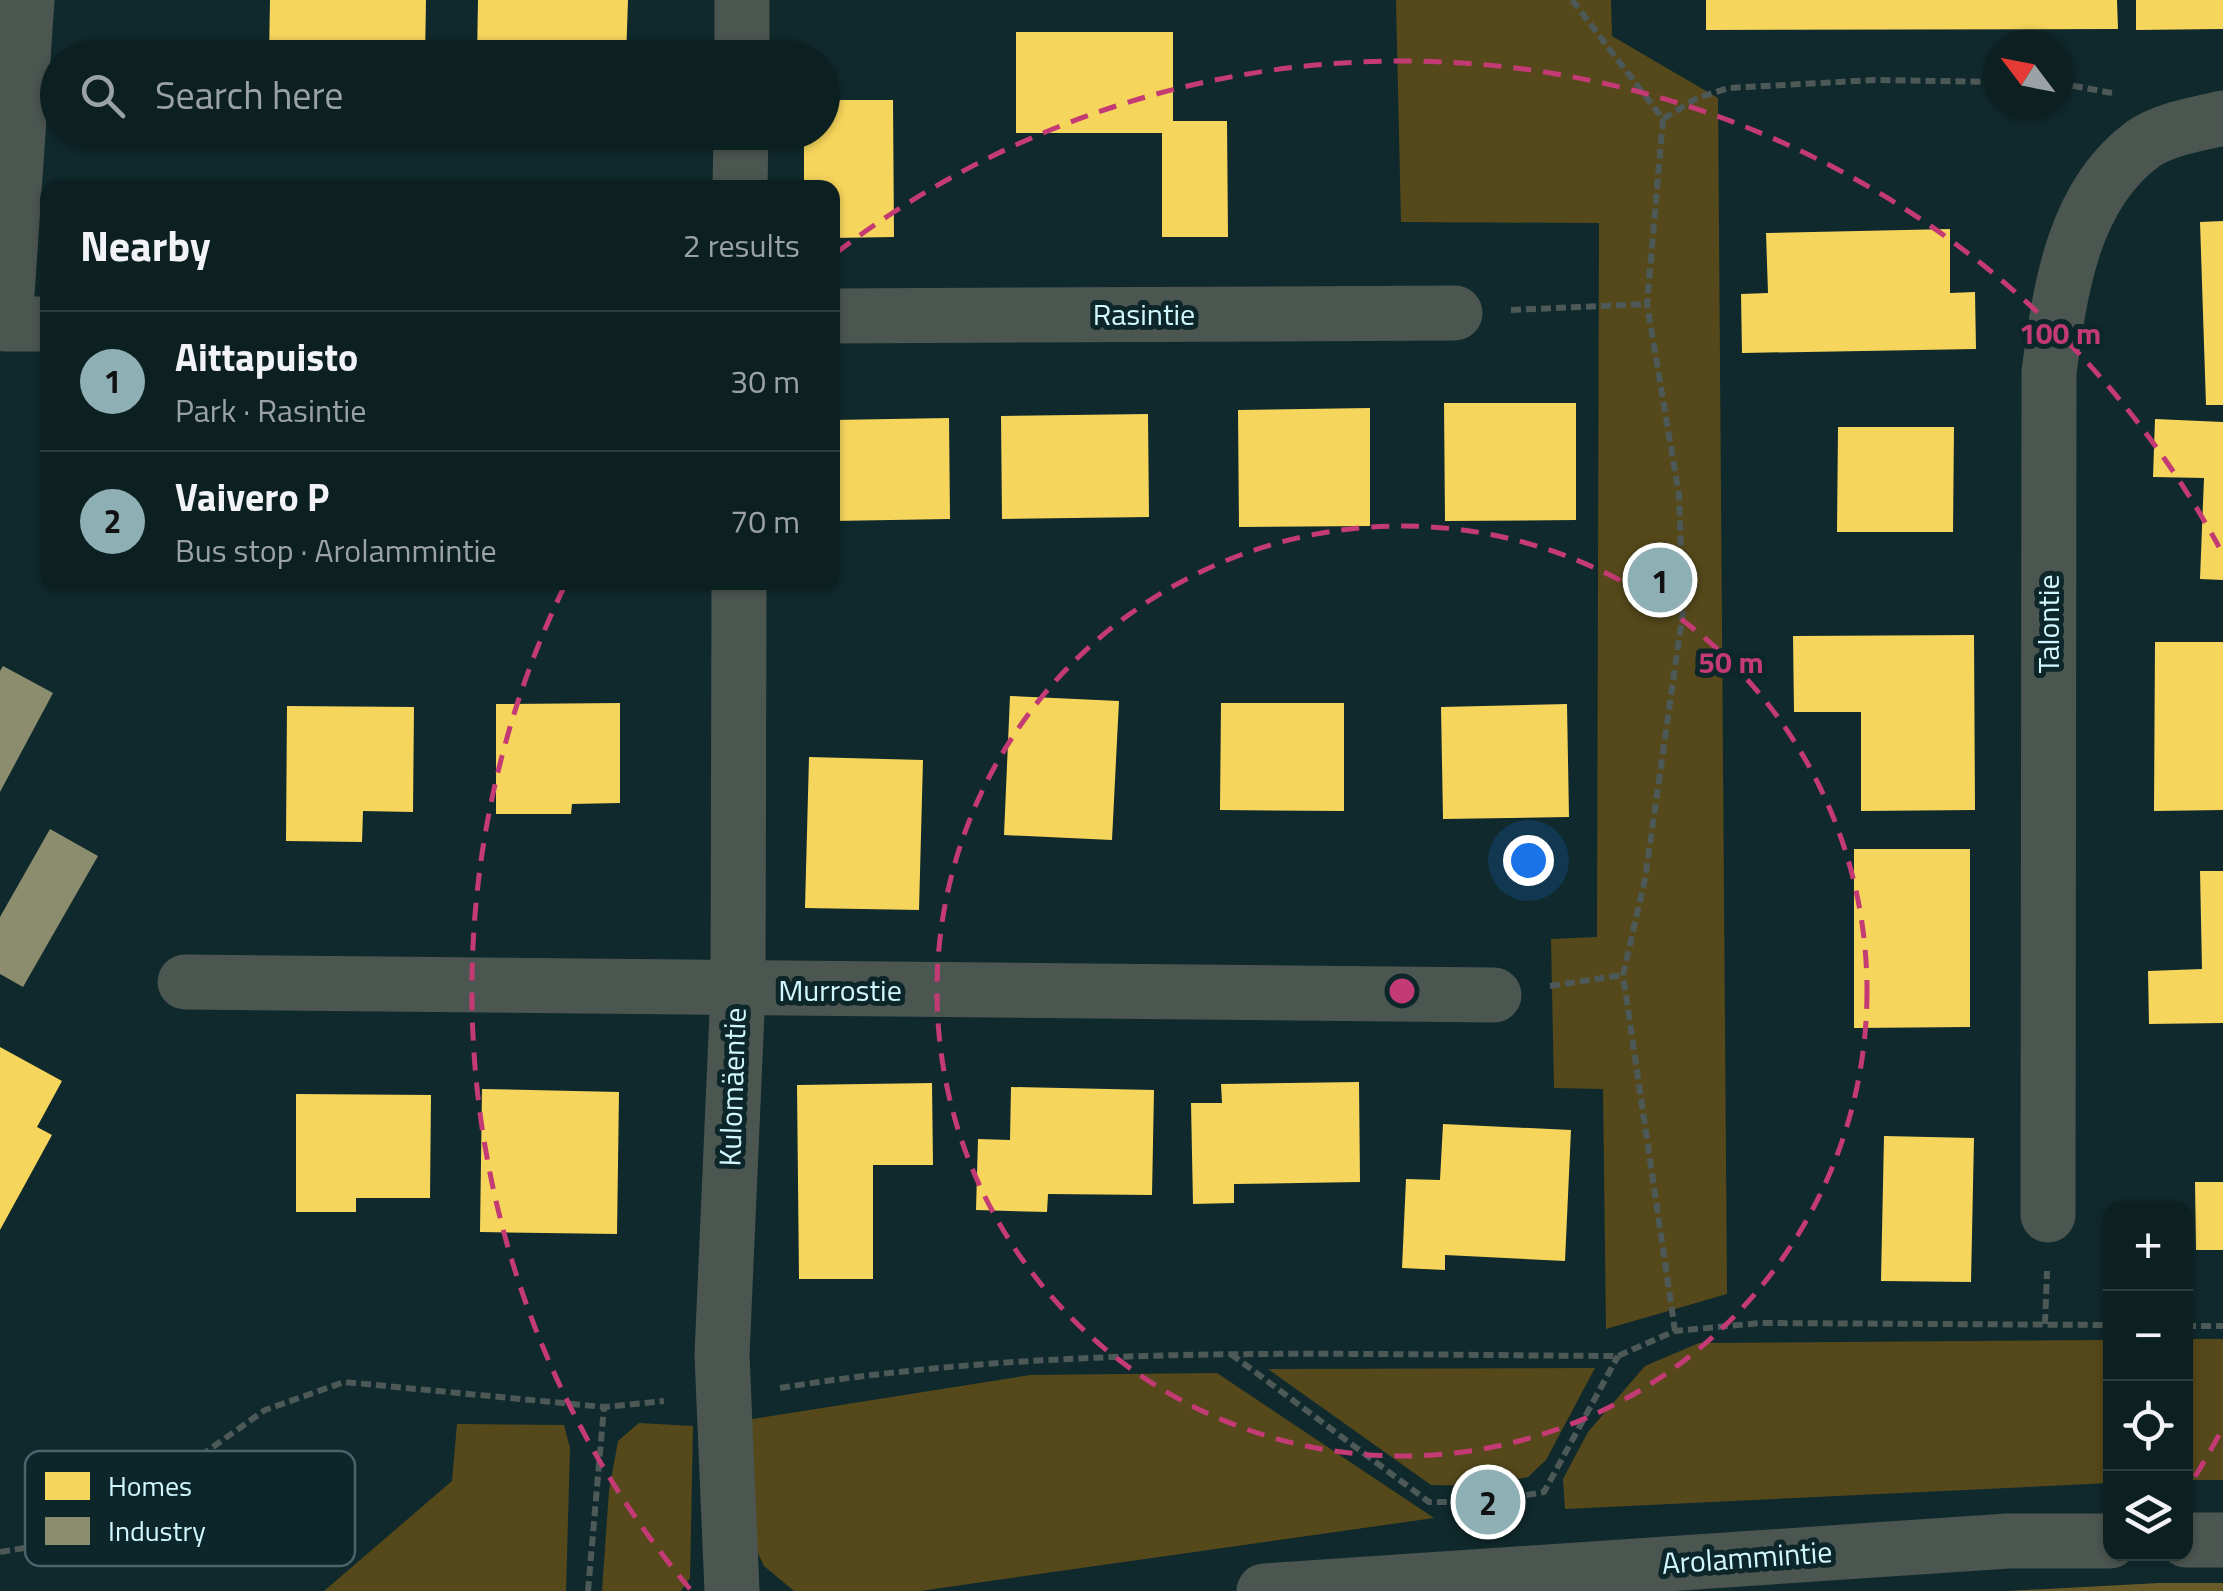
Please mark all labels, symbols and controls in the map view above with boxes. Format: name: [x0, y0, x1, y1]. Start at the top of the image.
north arrow: [1983, 30, 2073, 120]
search box: [40, 40, 840, 150]
text: Search here: [155, 66, 343, 124]
icon: search: [75, 68, 130, 123]
text: Nearby: [80, 213, 211, 277]
text: 2 results: [683, 221, 800, 269]
street label: Rasintie: [1093, 291, 1195, 337]
text: 100 m: [2019, 310, 2101, 356]
text: Aittapuisto: [175, 328, 358, 386]
text: 1: [104, 357, 121, 405]
text: 30 m: [730, 357, 800, 405]
text: Park · Rasintie: [175, 386, 366, 434]
text: Vaivero P: [175, 468, 329, 526]
text: 2: [104, 497, 121, 545]
text: 70 m: [730, 497, 800, 545]
text: Bus stop · Arolammintie: [175, 526, 497, 574]
pin: 1: [1628, 542, 1692, 618]
street label: Talontie: [2025, 574, 2071, 674]
text: 50 m: [1698, 639, 1764, 685]
your location: [1503, 835, 1554, 886]
street label: Murrostie: [778, 967, 902, 1013]
centre of rings: [1384, 973, 1420, 1009]
street label: Kulomäentie: [706, 1007, 758, 1167]
map controls: [2103, 1201, 2193, 1561]
button: +: [2103, 1201, 2193, 1291]
button: −: [2103, 1291, 2193, 1381]
button: locate: [2103, 1381, 2193, 1471]
legend: [25, 1451, 355, 1566]
text: Homes: [108, 1464, 192, 1507]
pin: 2: [1456, 1464, 1520, 1540]
button: layers: [2103, 1471, 2193, 1561]
text: Industry: [108, 1509, 206, 1552]
street label: Arolammintie: [1660, 1528, 1834, 1586]

